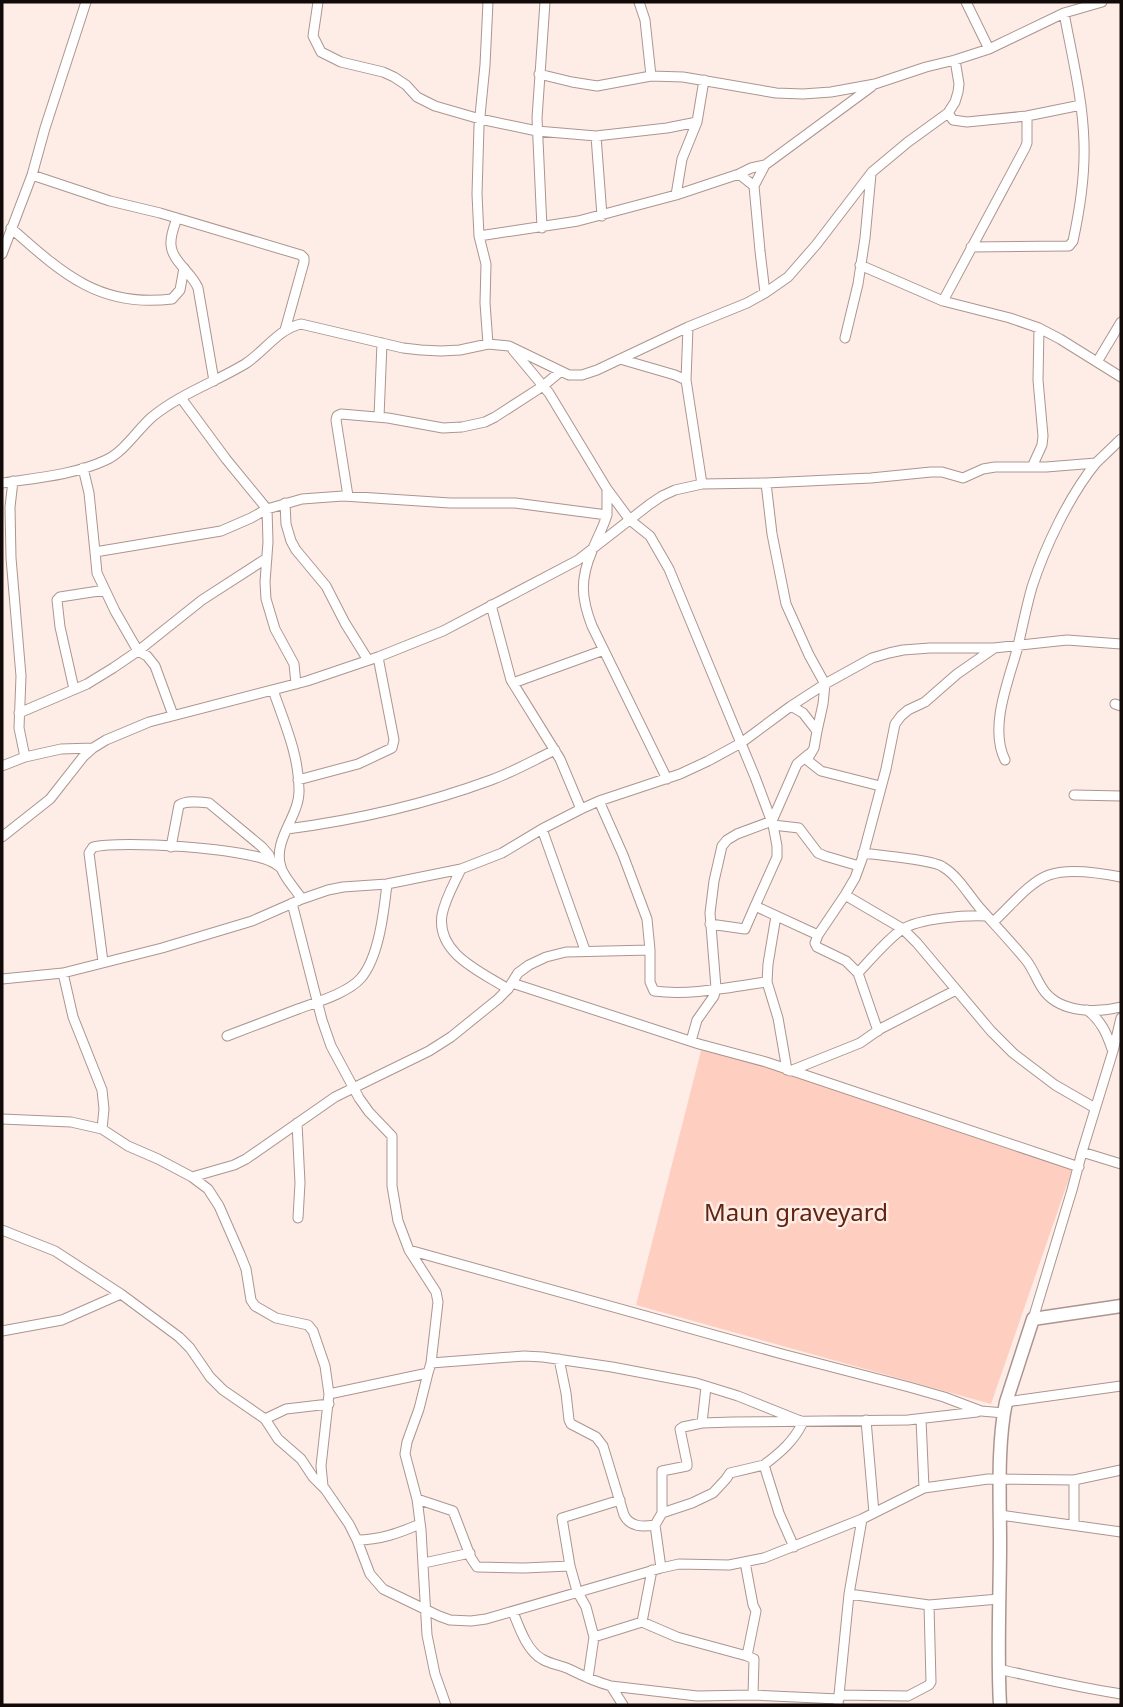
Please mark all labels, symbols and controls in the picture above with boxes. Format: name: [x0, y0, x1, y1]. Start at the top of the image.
park label: Maun graveyard: [704, 1195, 888, 1228]

